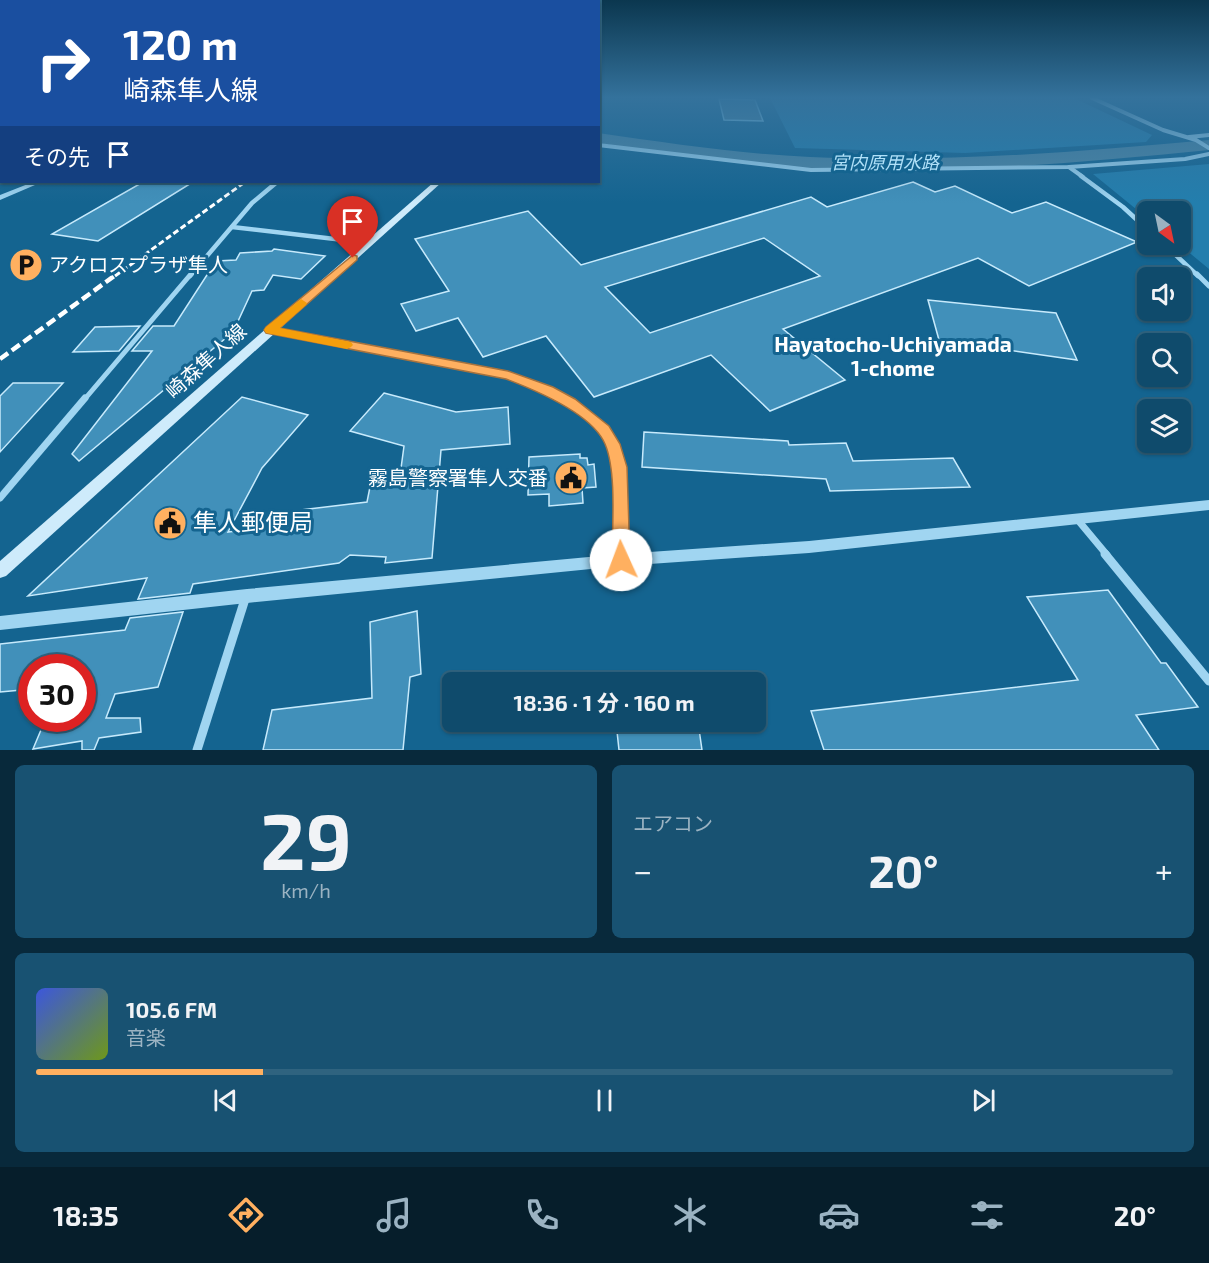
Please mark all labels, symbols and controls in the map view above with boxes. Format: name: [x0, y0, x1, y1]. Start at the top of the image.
text: 120 m: [123, 18, 238, 68]
icon: right: [24, 24, 102, 102]
text: 崎森隼人線: [123, 73, 258, 105]
icon: arrive: [102, 138, 135, 171]
text: その先: [24, 143, 90, 169]
water label: 宮内原用水路: [831, 151, 941, 173]
pin: [327, 196, 378, 258]
north arrow: [1137, 201, 1191, 255]
map controls: [1137, 201, 1191, 453]
icon: arrive: [336, 205, 369, 238]
parking icon: アクロスプラザ隼人: [8, 247, 44, 283]
place label: アクロスプラザ隼人: [49, 252, 228, 276]
button: sound: [1137, 267, 1191, 321]
street label: 崎森隼人線: [160, 318, 251, 403]
district label: Hayatocho-Uchiyamada 1-chome: [774, 331, 1012, 380]
button: search: [1137, 333, 1191, 387]
button: layers: [1137, 399, 1191, 453]
public building icon: 霧島警察署隼人交番: [553, 460, 589, 496]
place label: 霧島警察署隼人交番: [368, 465, 548, 489]
public building icon: 隼人郵便局: [152, 505, 188, 541]
place label: 隼人郵便局: [193, 507, 313, 536]
position arrow: [589, 528, 653, 592]
speed limit sign: 30: [18, 654, 96, 732]
text: 18:36 · 1 分 · 160 m: [513, 689, 695, 715]
text: 29: [260, 792, 352, 886]
text: エアコン: [633, 811, 713, 835]
text: 20°: [869, 843, 939, 897]
text: −: [633, 850, 652, 890]
text: +: [1155, 850, 1173, 890]
text: km/h: [281, 878, 331, 902]
text: 105.6 FM: [126, 996, 217, 1022]
text: 音楽: [126, 1025, 166, 1049]
icon: previous: [209, 1084, 242, 1117]
icon: pause: [588, 1084, 621, 1117]
icon: next: [967, 1084, 1000, 1117]
icon: directions: [225, 1194, 267, 1236]
icon: music: [373, 1194, 415, 1236]
icon: phone: [521, 1194, 563, 1236]
icon: climate: [669, 1194, 711, 1236]
icon: car: [818, 1194, 860, 1236]
icon: filters: [966, 1194, 1008, 1236]
text: 18:35: [53, 1199, 119, 1231]
text: 20°: [1114, 1199, 1156, 1231]

